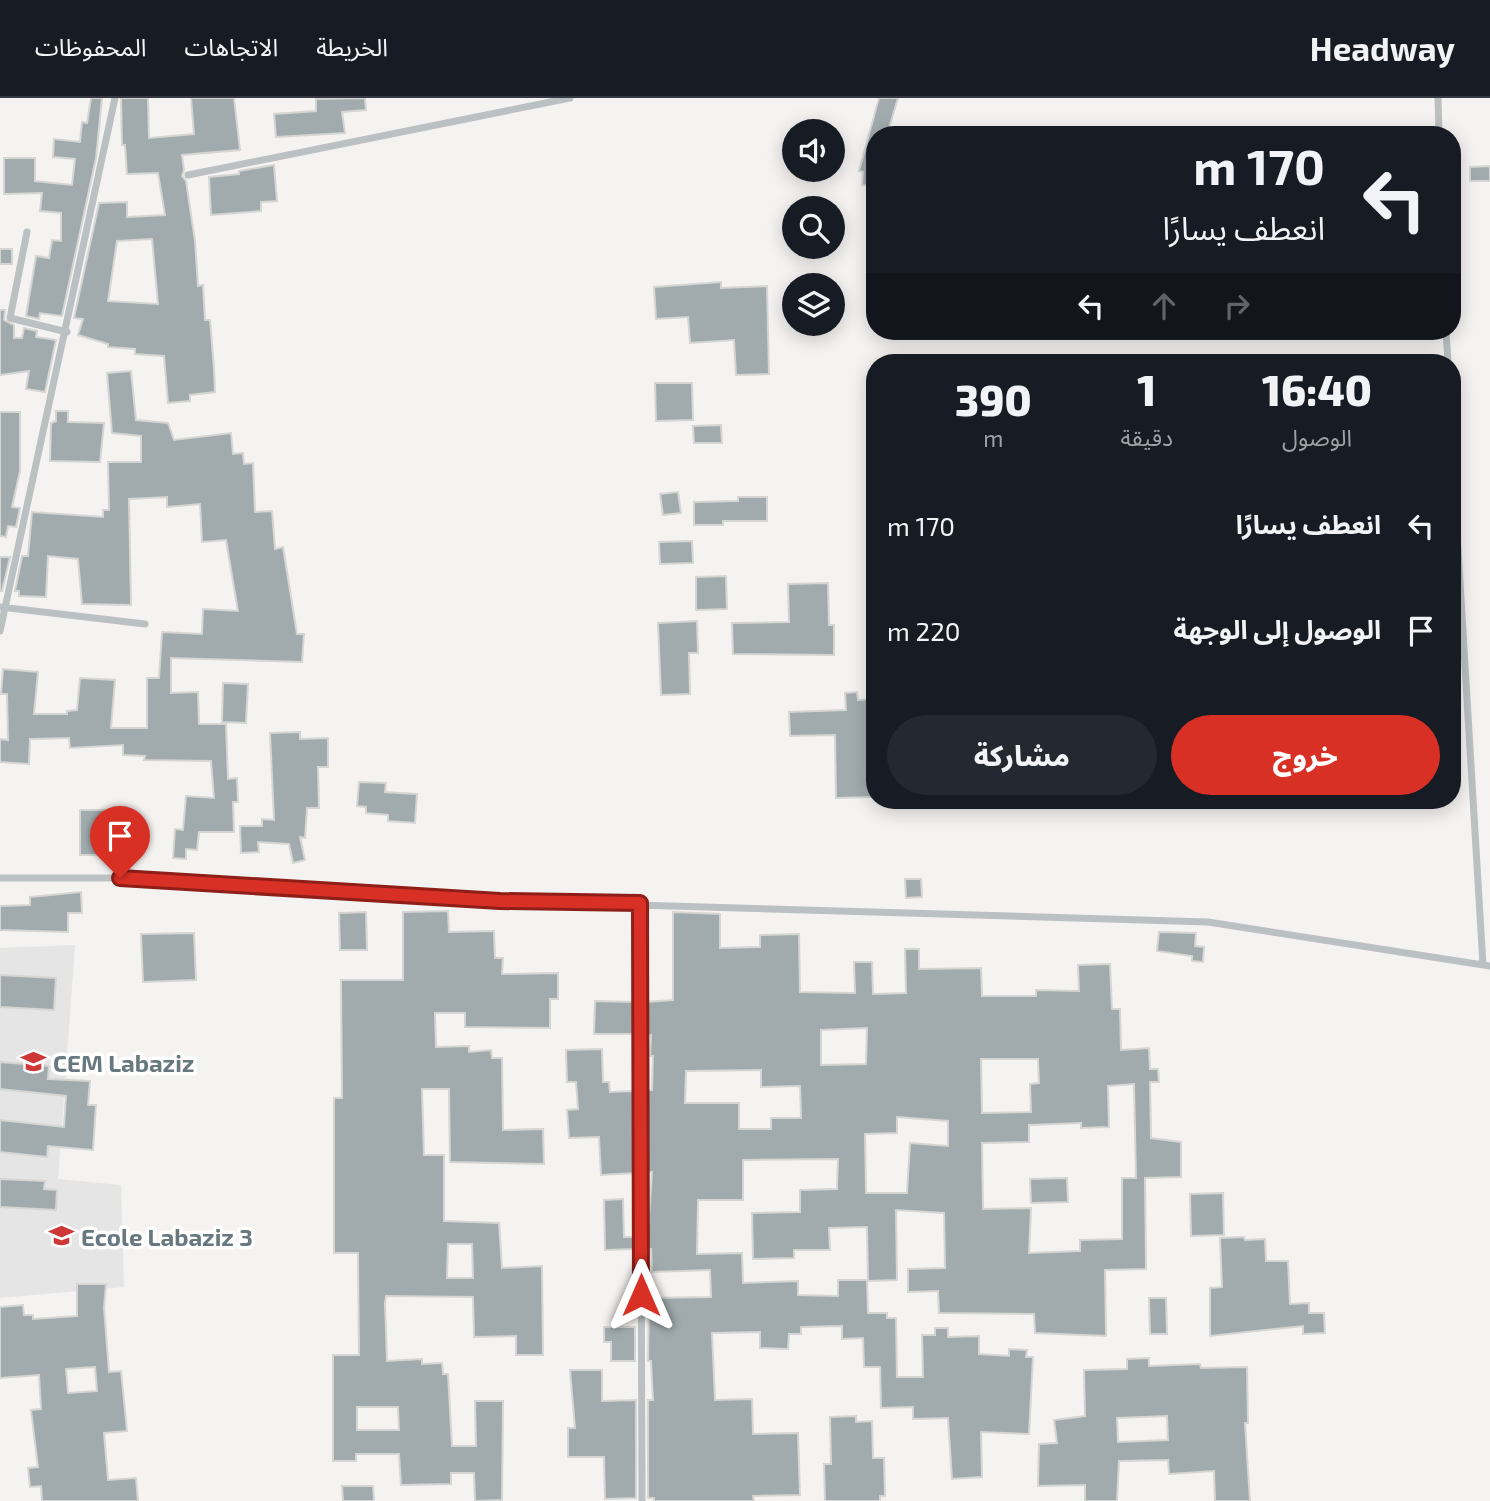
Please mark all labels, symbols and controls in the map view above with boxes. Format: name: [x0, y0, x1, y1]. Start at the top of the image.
text: Headway: [1310, 28, 1455, 68]
text: المحفوظات: [35, 32, 146, 61]
text: الاتجاهات: [184, 32, 278, 61]
text: الخريطة: [316, 32, 388, 61]
map controls: [782, 119, 845, 336]
button: sound: [782, 119, 845, 182]
text: 170 m: [1193, 136, 1325, 195]
icon: left: [1349, 154, 1440, 245]
button: search: [782, 196, 845, 259]
text: انعطف يسارًا: [1162, 208, 1325, 246]
button: layers: [782, 273, 845, 336]
icon: left: [1072, 287, 1110, 325]
icon: ahead: [1145, 287, 1183, 325]
icon: right: [1218, 287, 1256, 325]
text: 1: [1137, 364, 1156, 414]
text: 16:40: [1262, 364, 1372, 414]
text: 390: [955, 374, 1032, 424]
text: دقيقة: [1121, 423, 1173, 451]
text: الوصول: [1282, 423, 1352, 451]
text: m: [983, 424, 1003, 452]
icon: left: [1402, 507, 1440, 545]
text: انعطف يسارًا: [1236, 508, 1381, 539]
text: 170 m: [887, 510, 955, 541]
icon: arrive: [1402, 612, 1440, 650]
text: الوصول إلى الوجهة: [1173, 613, 1381, 644]
text: 220 m: [887, 615, 961, 646]
button: مشاركة: [887, 715, 1157, 795]
button: خروج: [1171, 715, 1440, 795]
pin: [90, 806, 150, 878]
icon: arrive: [101, 817, 139, 855]
school or university icon: CEM Labaziz: [19, 1048, 47, 1076]
place label: CEM Labaziz: [53, 1048, 194, 1077]
school or university icon: Ecole Labaziz 3: [47, 1222, 75, 1250]
place label: Ecole Labaziz 3: [81, 1222, 253, 1251]
position arrow: [604, 1258, 678, 1332]

